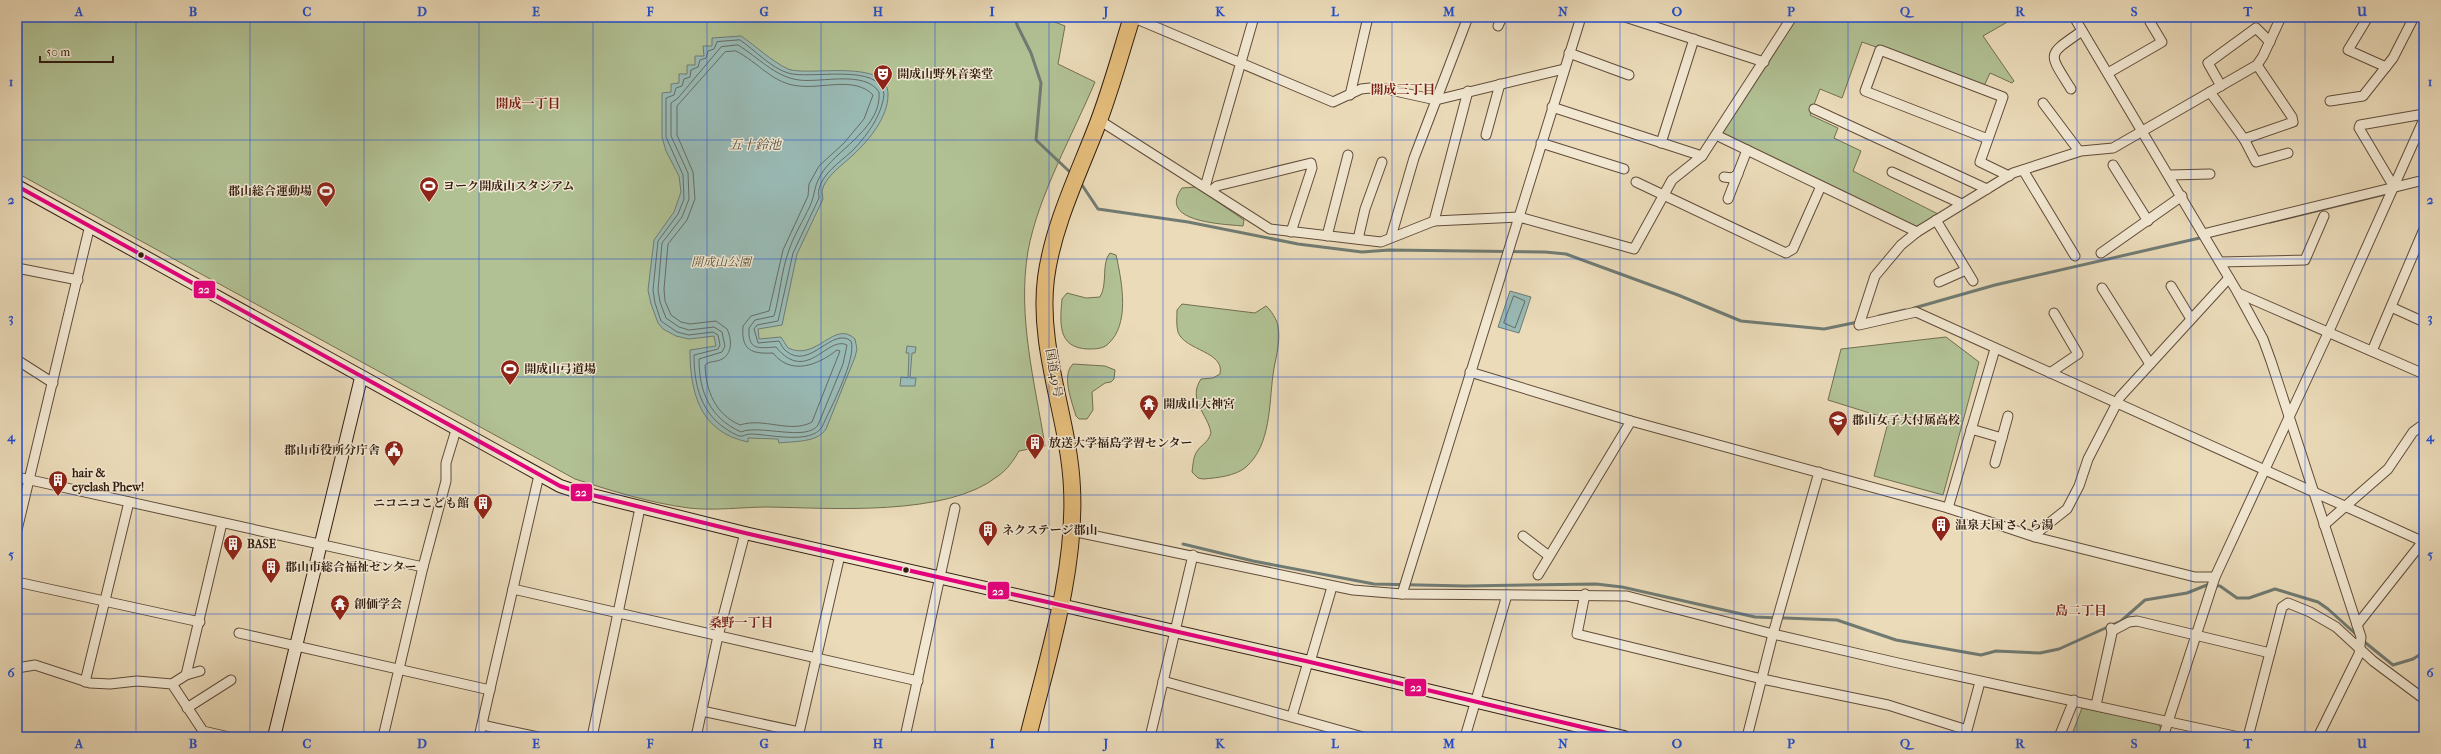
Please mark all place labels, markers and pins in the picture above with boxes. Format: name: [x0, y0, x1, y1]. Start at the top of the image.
theatre icon: 開成山野外音楽堂: [872, 63, 894, 91]
place label: 開成山野外音楽堂: [897, 67, 993, 81]
sports icon: ヨーク開成山スタジアム: [418, 175, 440, 203]
place label: ヨーク開成山スタジアム: [443, 179, 574, 193]
sports icon: 郡山総合運動場: [315, 180, 337, 208]
place label: 郡山総合運動場: [228, 184, 312, 198]
unlabelled marker: [136, 250, 146, 260]
sports icon: 開成山弓道場: [499, 358, 521, 386]
place label: 開成山弓道場: [524, 362, 596, 376]
temple icon: 開成山大神宮: [1138, 393, 1160, 421]
place label: 開成山大神宮: [1163, 397, 1235, 411]
school or university icon: 郡山女子大付属高校: [1827, 409, 1849, 437]
place label: 郡山女子大付属高校: [1852, 413, 1960, 427]
building icon: 放送大学福島学習センター: [1024, 432, 1046, 460]
place label: 放送大学福島学習センター: [1049, 436, 1193, 450]
public building icon: 郡山市役所分庁舎: [383, 439, 405, 467]
place label: 郡山市役所分庁舎: [284, 443, 380, 457]
place label: hair & eyelash Phew!: [71, 466, 144, 495]
building icon: hair & eyelash Phew!: [47, 469, 69, 497]
building icon: ニコニコこども館: [472, 492, 494, 520]
place label: ニコニコこども館: [373, 496, 469, 510]
building icon: 温泉天国 さくら湯: [1930, 514, 1952, 542]
place label: 温泉天国 さくら湯: [1955, 518, 2054, 532]
building icon: ネクステージ郡山: [977, 519, 999, 547]
place label: ネクステージ郡山: [1002, 523, 1097, 537]
building icon: BASE: [222, 533, 244, 561]
place label: BASE: [247, 537, 277, 551]
building icon: 郡山市総合福祉センター: [260, 556, 282, 584]
place label: 郡山市総合福祉センター: [285, 560, 417, 574]
unlabelled marker: [901, 565, 911, 575]
temple icon: 創価学会: [329, 593, 351, 621]
place label: 創価学会: [354, 597, 402, 611]

